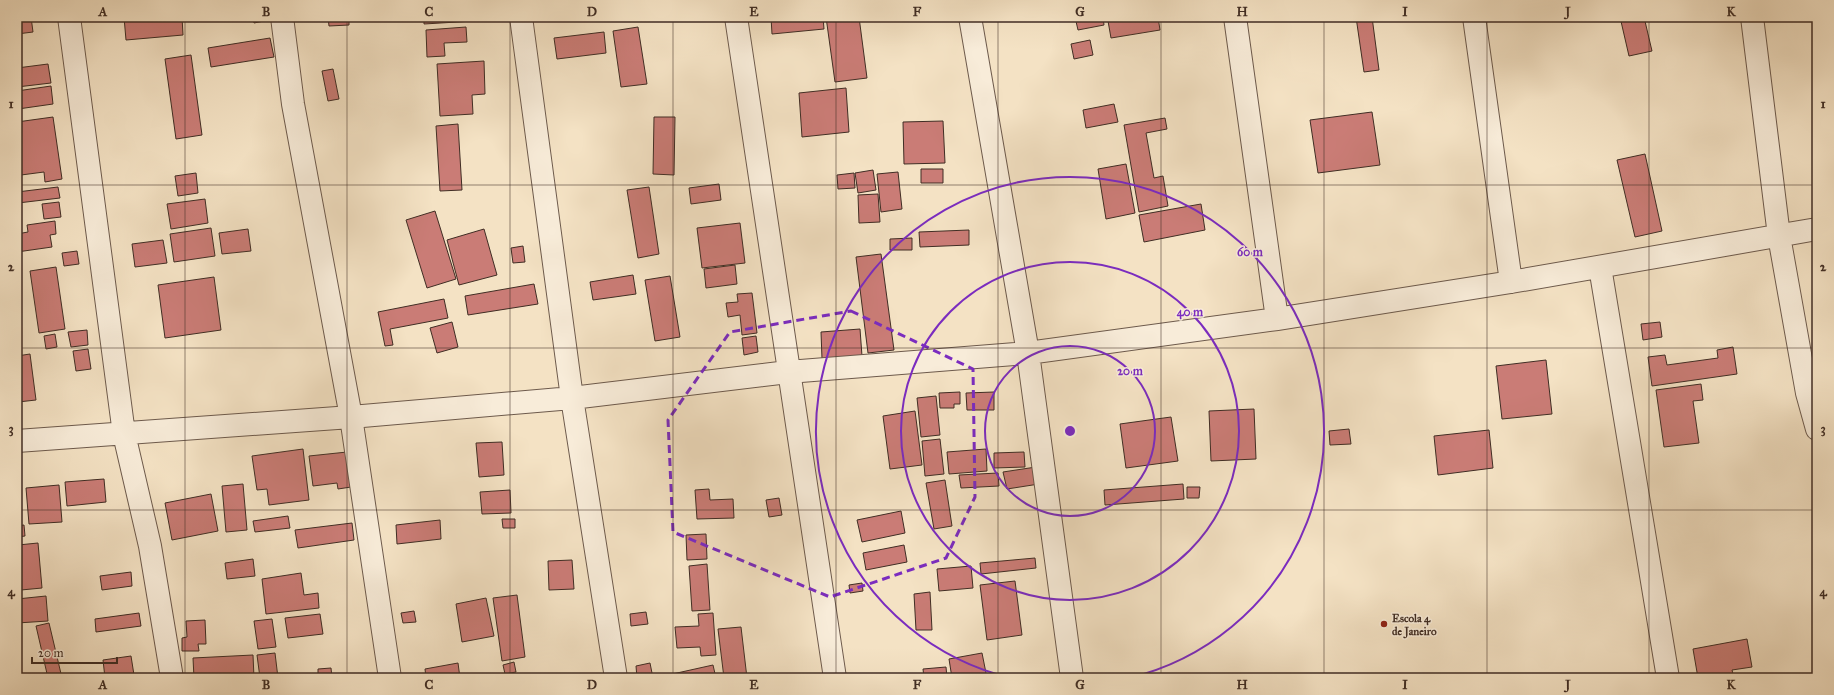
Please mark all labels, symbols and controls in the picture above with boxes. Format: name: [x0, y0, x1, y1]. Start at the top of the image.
text: A: [98, 4, 108, 20]
text: B: [262, 4, 271, 20]
text: C: [425, 4, 434, 20]
text: D: [587, 4, 597, 20]
text: E: [749, 4, 759, 20]
text: F: [913, 4, 922, 20]
text: G: [1075, 4, 1085, 20]
text: H: [1236, 4, 1248, 20]
text: I: [1402, 4, 1408, 20]
text: J: [1563, 4, 1571, 20]
text: K: [1726, 4, 1736, 20]
text: 1: [8, 96, 14, 112]
text: 1: [1820, 96, 1826, 112]
text: 60 m: [1237, 245, 1264, 259]
text: 2: [8, 259, 15, 275]
text: 2: [1820, 259, 1827, 275]
text: 40 m: [1177, 305, 1204, 320]
text: 20 m: [1117, 364, 1144, 378]
text: 3: [8, 421, 14, 437]
text: 3: [1820, 421, 1826, 437]
centre of rings: [1063, 424, 1077, 438]
text: 4: [7, 584, 15, 600]
text: 4: [1819, 584, 1827, 600]
place label: Escola 4 de Janeiro: [1392, 612, 1437, 639]
marker: Escola 4 de Janeiro: [1379, 619, 1389, 629]
scale bar: [32, 639, 117, 665]
text: 20 m: [38, 646, 64, 660]
text: A: [98, 677, 108, 693]
text: B: [262, 677, 271, 693]
text: C: [425, 677, 434, 693]
text: D: [587, 677, 597, 693]
text: E: [749, 677, 759, 693]
text: F: [913, 677, 922, 693]
text: G: [1075, 677, 1085, 693]
text: H: [1236, 677, 1248, 693]
text: I: [1402, 677, 1408, 693]
text: J: [1563, 677, 1571, 693]
text: K: [1726, 677, 1736, 693]

